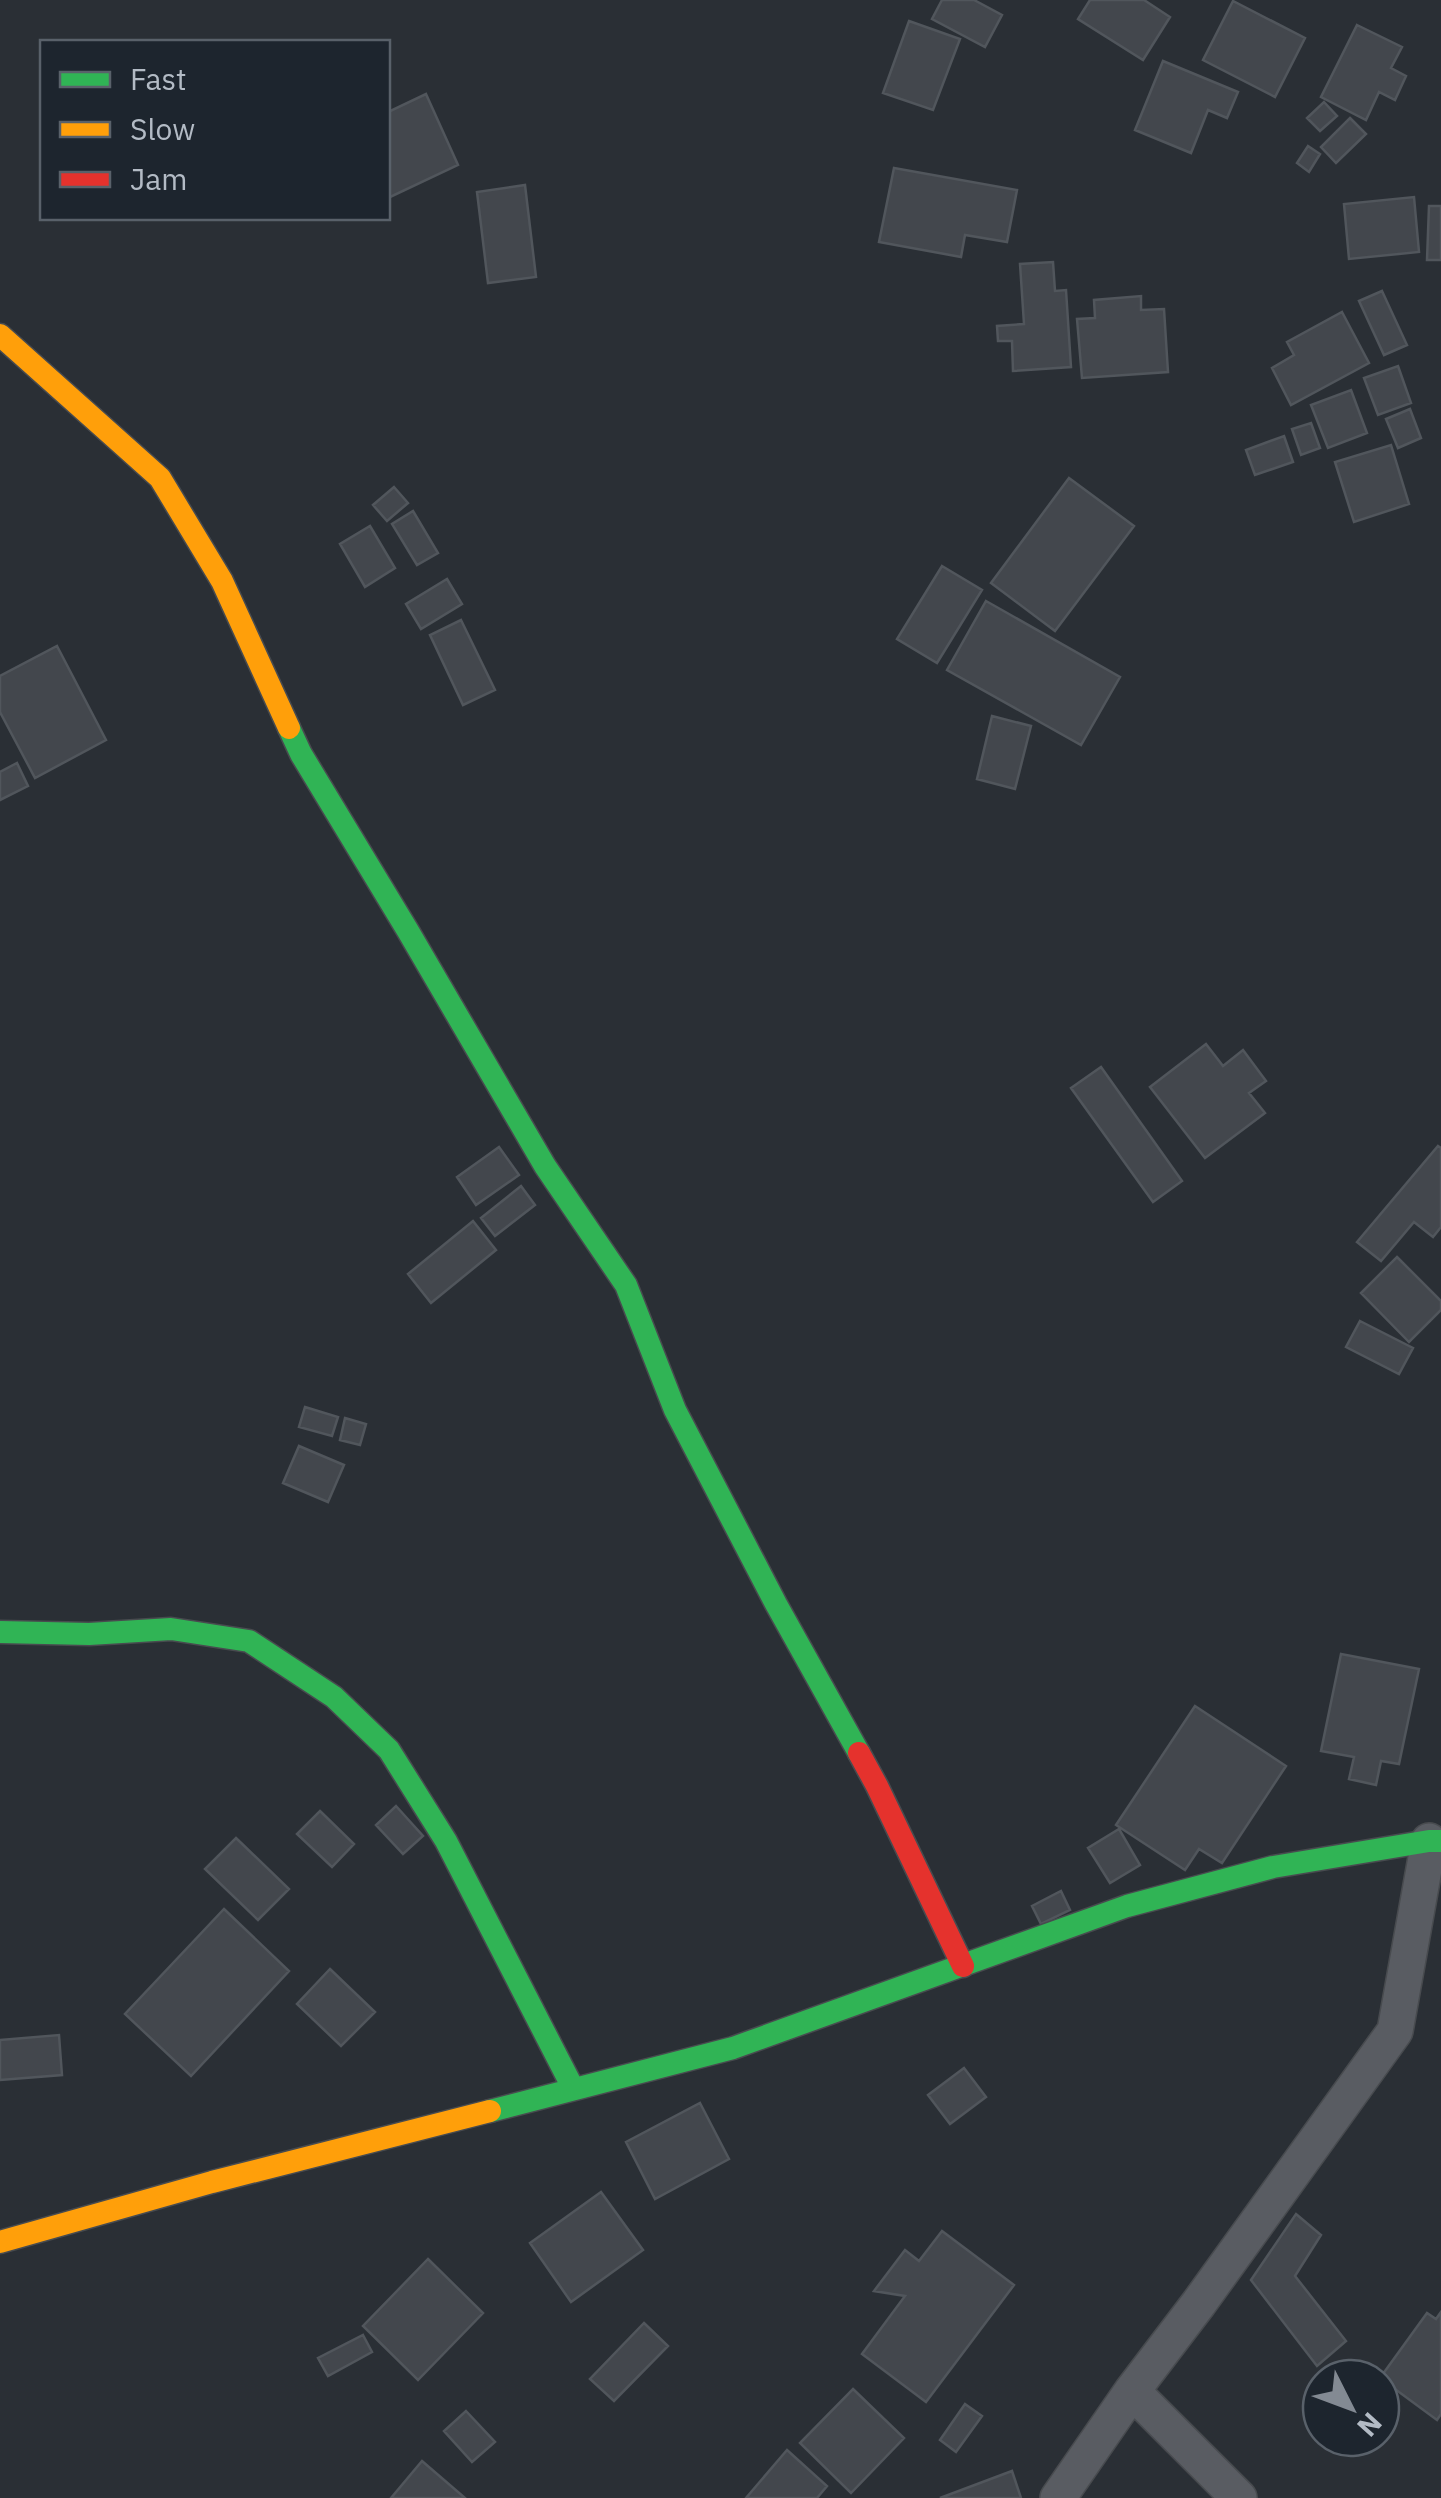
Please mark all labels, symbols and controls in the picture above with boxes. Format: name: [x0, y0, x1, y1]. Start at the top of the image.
legend: [40, 40, 390, 220]
text: Fast: [130, 59, 187, 98]
text: Slow: [130, 109, 195, 148]
text: Jam: [130, 159, 188, 198]
north arrow: [1301, 2358, 1401, 2458]
text: N: [1349, 2405, 1390, 2445]

